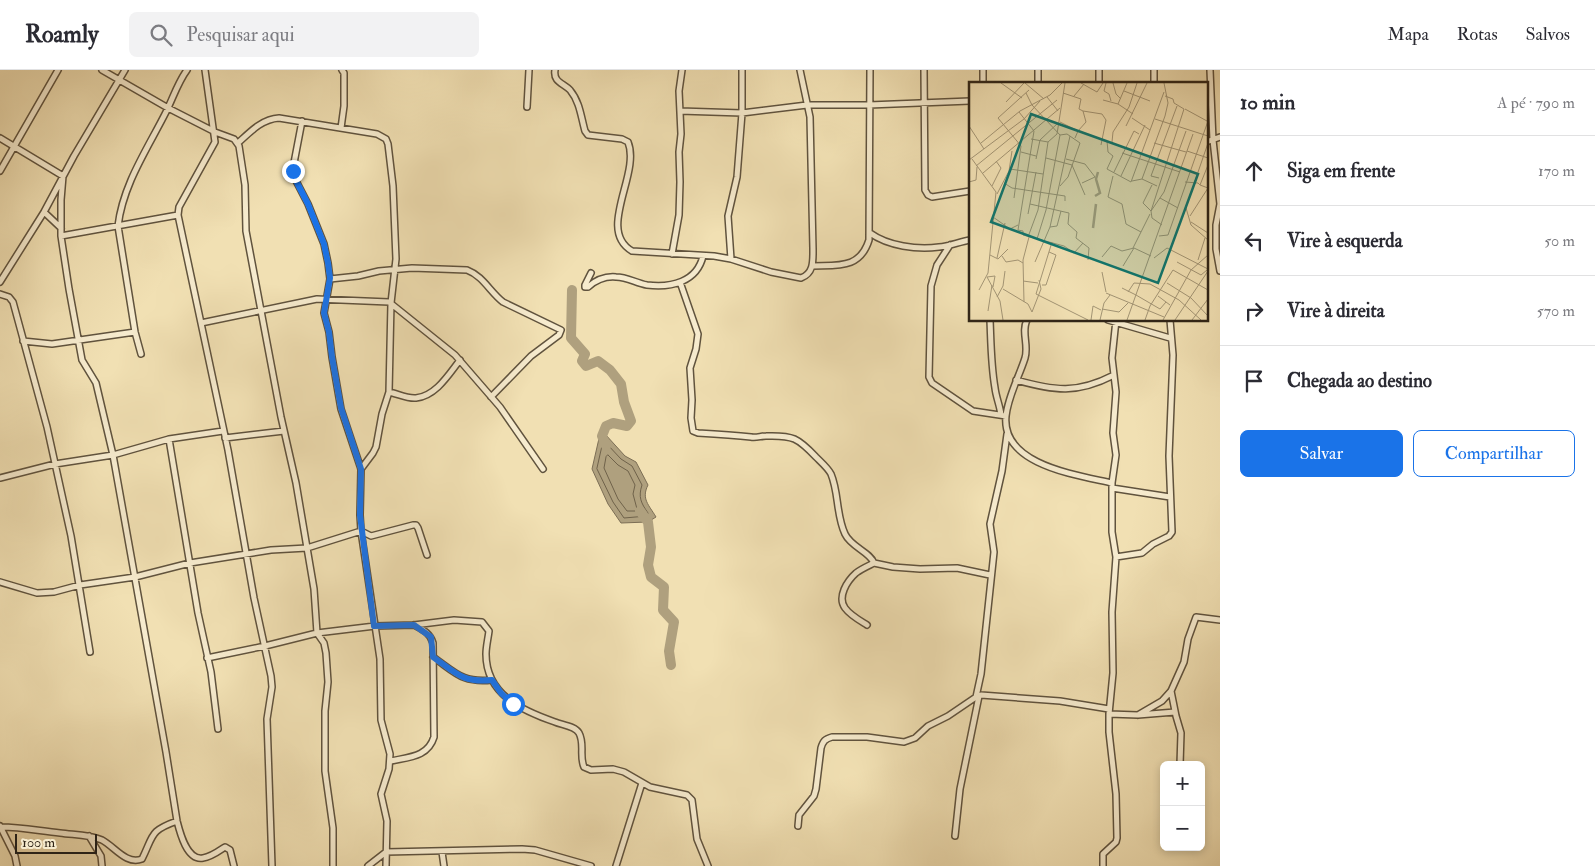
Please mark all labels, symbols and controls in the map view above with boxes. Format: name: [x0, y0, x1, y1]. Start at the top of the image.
search box: [129, 12, 479, 57]
text: Roamly: [25, 19, 99, 50]
icon: search: [147, 21, 175, 49]
text: Pesquisar aqui: [187, 23, 295, 47]
text: Mapa: [1388, 23, 1429, 46]
text: Rotas: [1457, 23, 1498, 46]
text: Salvos: [1526, 23, 1570, 46]
inset map: [969, 82, 1208, 321]
text: 10 min: [1240, 89, 1295, 116]
text: A pé · 790 m: [1497, 93, 1575, 113]
icon: ahead: [1240, 157, 1268, 185]
text: Siga em frente: [1287, 159, 1395, 183]
route end: [282, 160, 305, 183]
text: 170 m: [1538, 161, 1575, 181]
icon: left: [1240, 227, 1268, 255]
text: Vire à esquerda: [1287, 229, 1402, 253]
text: 50 m: [1544, 231, 1575, 251]
icon: right: [1240, 297, 1268, 325]
text: Vire à direita: [1287, 299, 1384, 323]
text: 570 m: [1537, 301, 1575, 321]
icon: arrive: [1240, 367, 1268, 395]
text: Chegada ao destino: [1287, 369, 1432, 393]
button: Salvar: [1240, 430, 1403, 477]
button: Compartilhar: [1413, 430, 1575, 477]
route start: [502, 693, 525, 716]
map controls: [1160, 761, 1205, 851]
button: +: [1160, 761, 1205, 806]
button: −: [1160, 806, 1205, 851]
scale bar: [15, 831, 98, 854]
text: 100 m: [22, 834, 55, 851]

